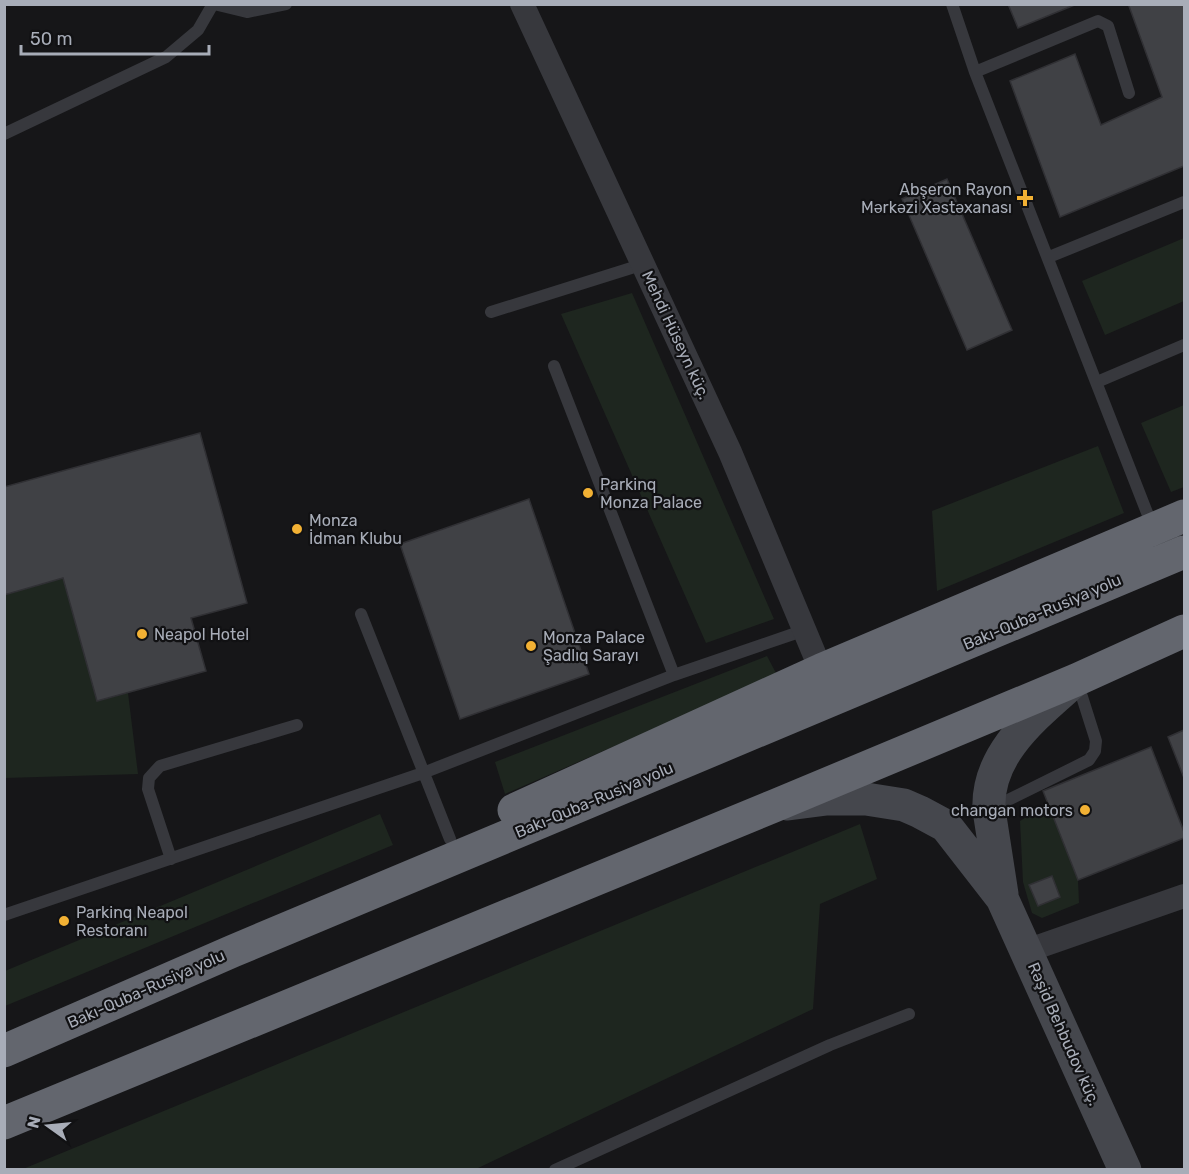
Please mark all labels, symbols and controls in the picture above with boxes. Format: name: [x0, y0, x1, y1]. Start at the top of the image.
scale bar: [21, 18, 208, 56]
text: 50 m: [30, 28, 73, 50]
place label: Abşeron Rayon Mərkəzi Xəstəxanası: [861, 180, 1012, 217]
marker: Abşeron Rayon Mərkəzi Xəstəxanası: [1016, 189, 1034, 207]
street label: Mehdi Hüseyn küç.: [638, 268, 714, 402]
place label: Parkinq Monza Palace: [600, 475, 702, 512]
marker: Parkinq Monza Palace: [581, 486, 595, 500]
place label: Monza İdman Klubu: [309, 511, 402, 548]
marker: Monza İdman Klubu: [290, 522, 304, 536]
street label: Bakı-Quba-Rusiya yolu: [960, 570, 1124, 654]
place label: Neapol Hotel: [154, 625, 249, 644]
marker: Neapol Hotel: [135, 627, 149, 641]
place label: Monza Palace Şadlıq Sarayı: [543, 628, 645, 665]
marker: Monza Palace Şadlıq Sarayı: [524, 639, 538, 653]
street label: Bakı-Quba-Rusiya yolu: [512, 758, 676, 842]
place label: changan motors: [951, 801, 1073, 820]
marker: changan motors: [1078, 803, 1092, 817]
place label: Parkinq Neapol Restoranı: [76, 903, 188, 940]
marker: Parkinq Neapol Restoranı: [57, 914, 71, 928]
street label: Bakı-Quba-Rusiya yolu: [64, 946, 228, 1032]
street label: Rəşid Behbudov küç.: [1024, 959, 1104, 1109]
north arrow: [18, 1096, 78, 1156]
text: N: [23, 1114, 45, 1130]

